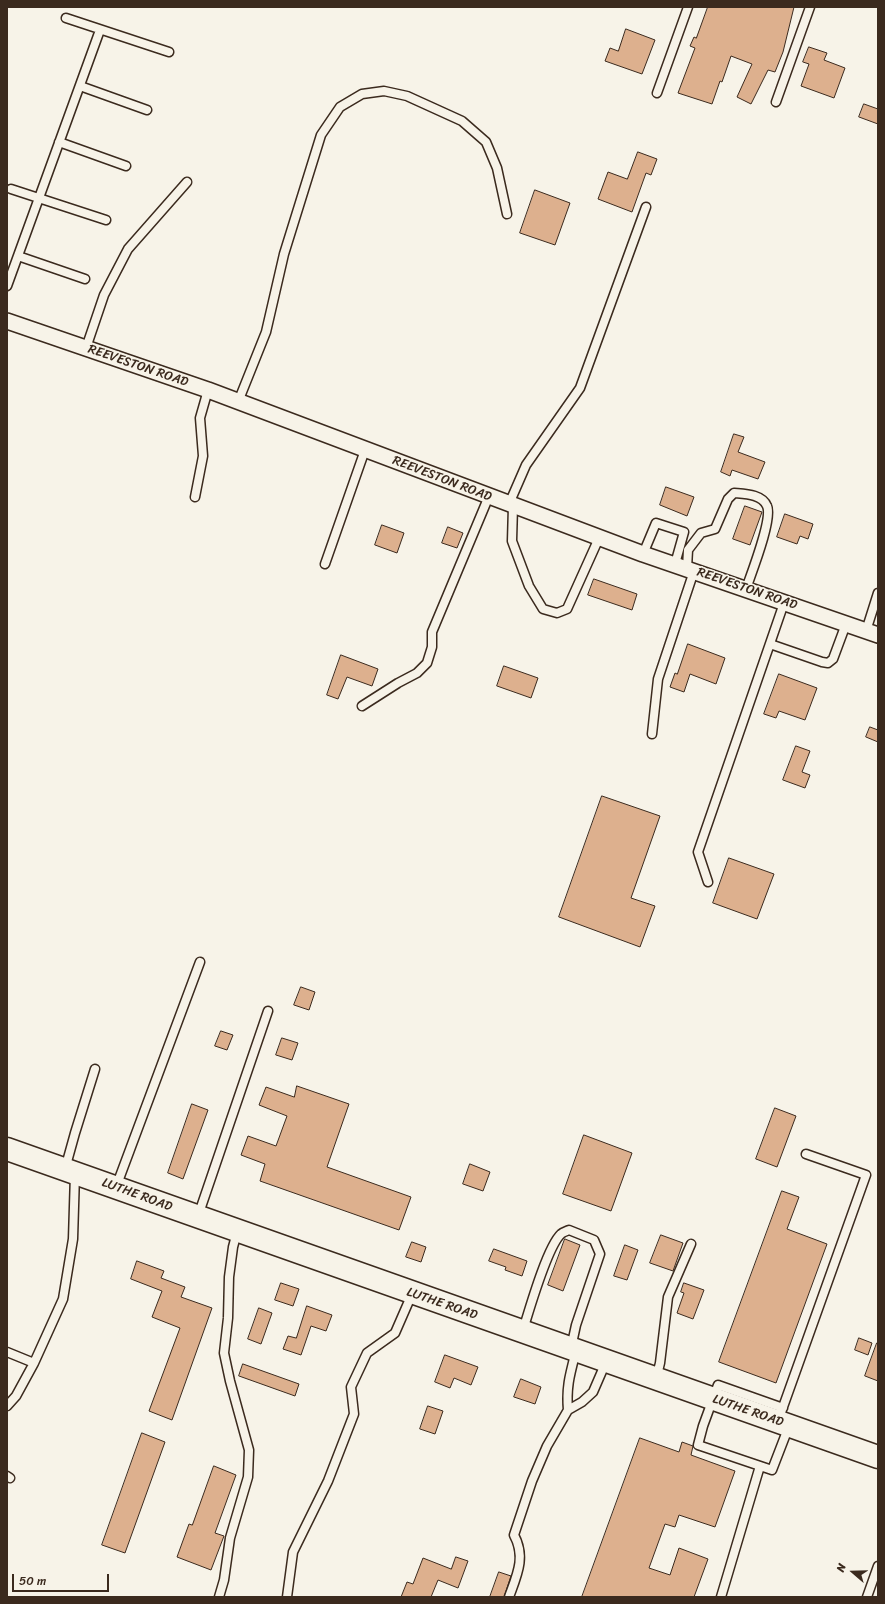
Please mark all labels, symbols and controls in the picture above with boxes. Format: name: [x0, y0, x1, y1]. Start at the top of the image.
street label: REEVESTON ROAD: [86, 342, 190, 390]
street label: REEVESTON ROAD: [390, 453, 494, 505]
street label: REEVESTON ROAD: [695, 565, 799, 613]
street label: LUTHE ROAD: [100, 1175, 174, 1215]
street label: LUTHE ROAD: [405, 1285, 479, 1323]
street label: LUTHE ROAD: [711, 1392, 785, 1430]
north arrow: [833, 1552, 873, 1592]
text: N: [831, 1561, 851, 1575]
scale bar: [14, 1566, 111, 1592]
text: 50 m: [19, 1570, 46, 1592]

